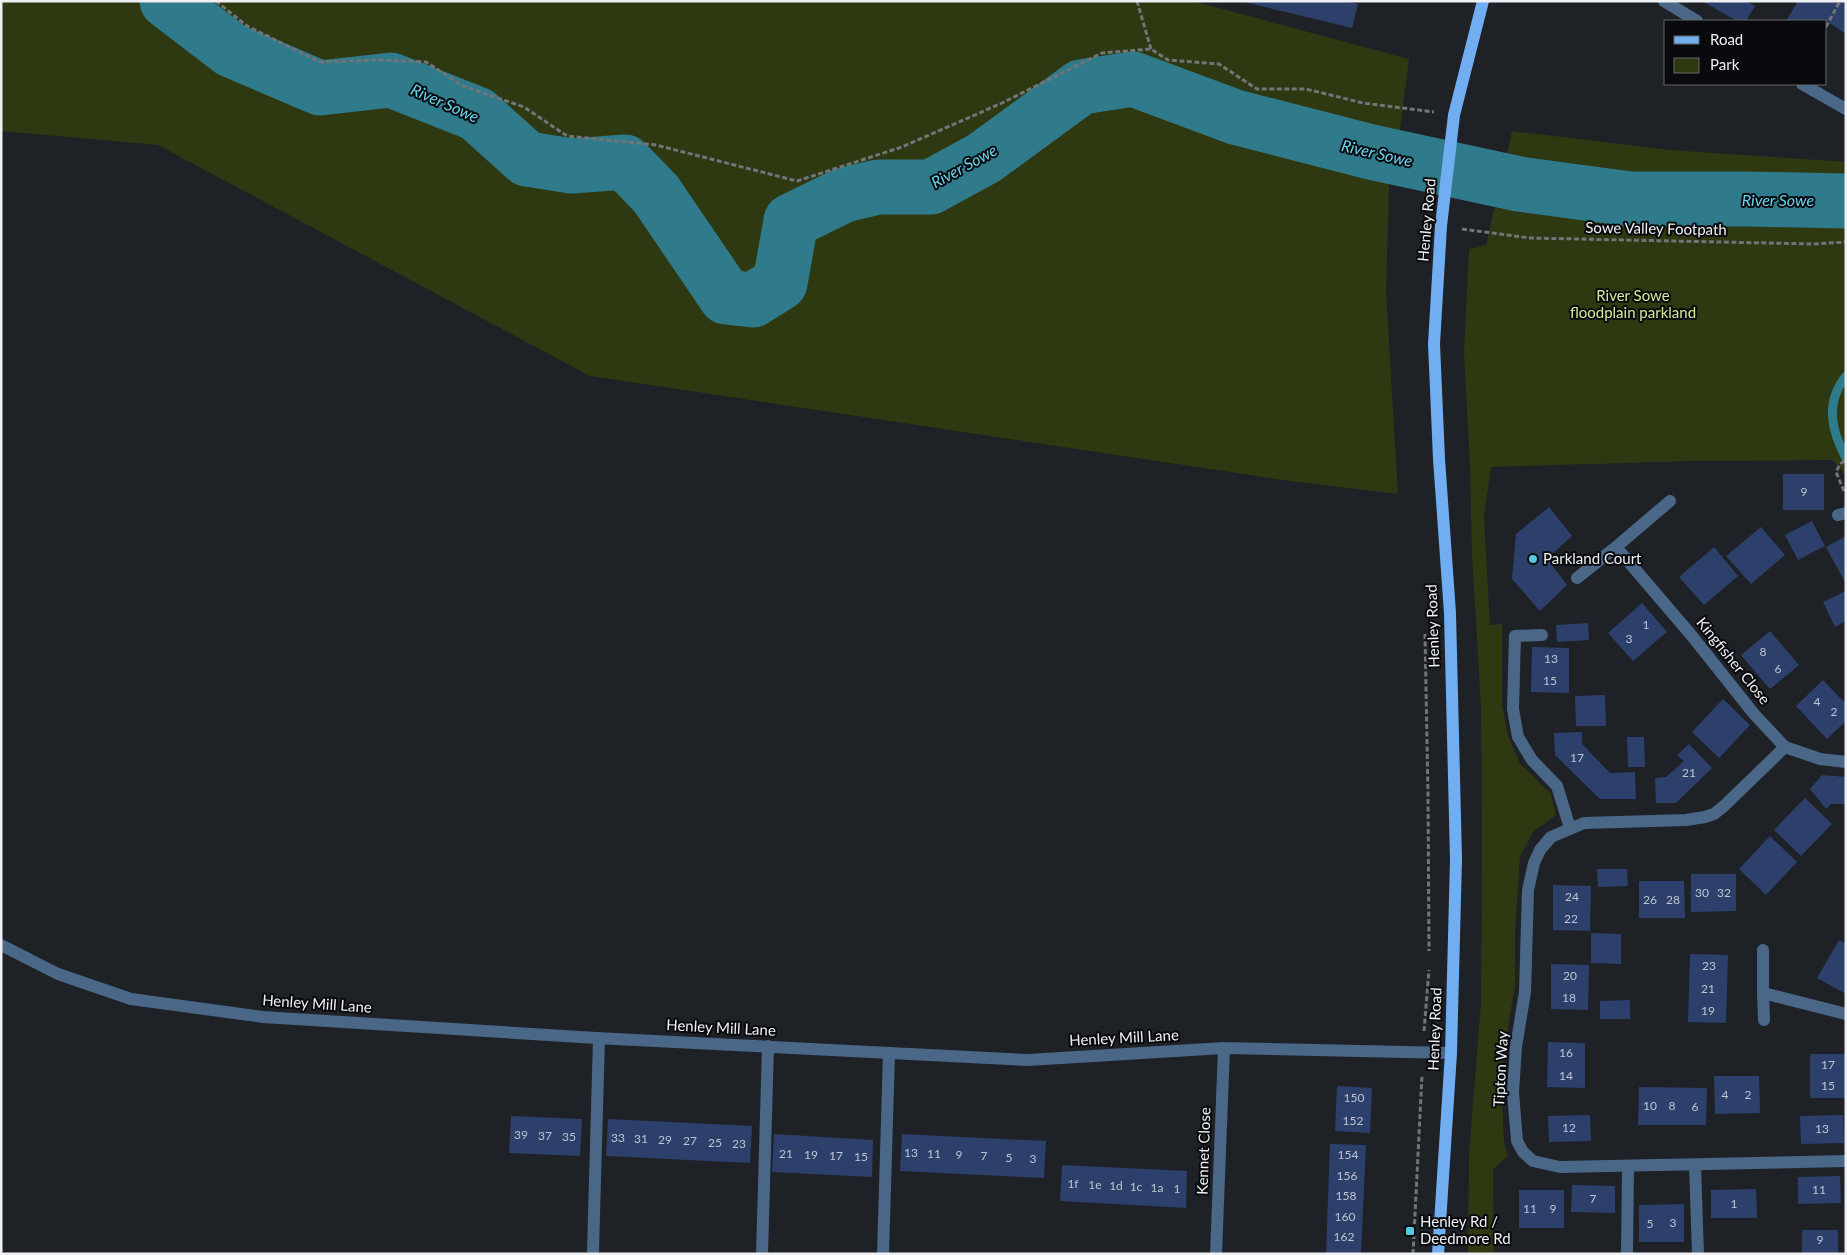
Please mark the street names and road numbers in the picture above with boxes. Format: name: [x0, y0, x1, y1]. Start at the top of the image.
street label: Henley Road: [1413, 178, 1439, 262]
street label: Sowe Valley Footpath: [1585, 218, 1727, 238]
street label: Henley Road: [1422, 584, 1442, 668]
street label: Kingfisher Close: [1693, 613, 1774, 707]
street label: Henley Road: [1424, 987, 1444, 1071]
street label: Henley Mill Lane: [262, 990, 373, 1016]
street label: Henley Mill Lane: [666, 1015, 776, 1039]
street label: Henley Mill Lane: [1069, 1025, 1179, 1049]
street label: Tipton Way: [1489, 1030, 1511, 1108]
street label: Kennet Close: [1192, 1107, 1214, 1195]

